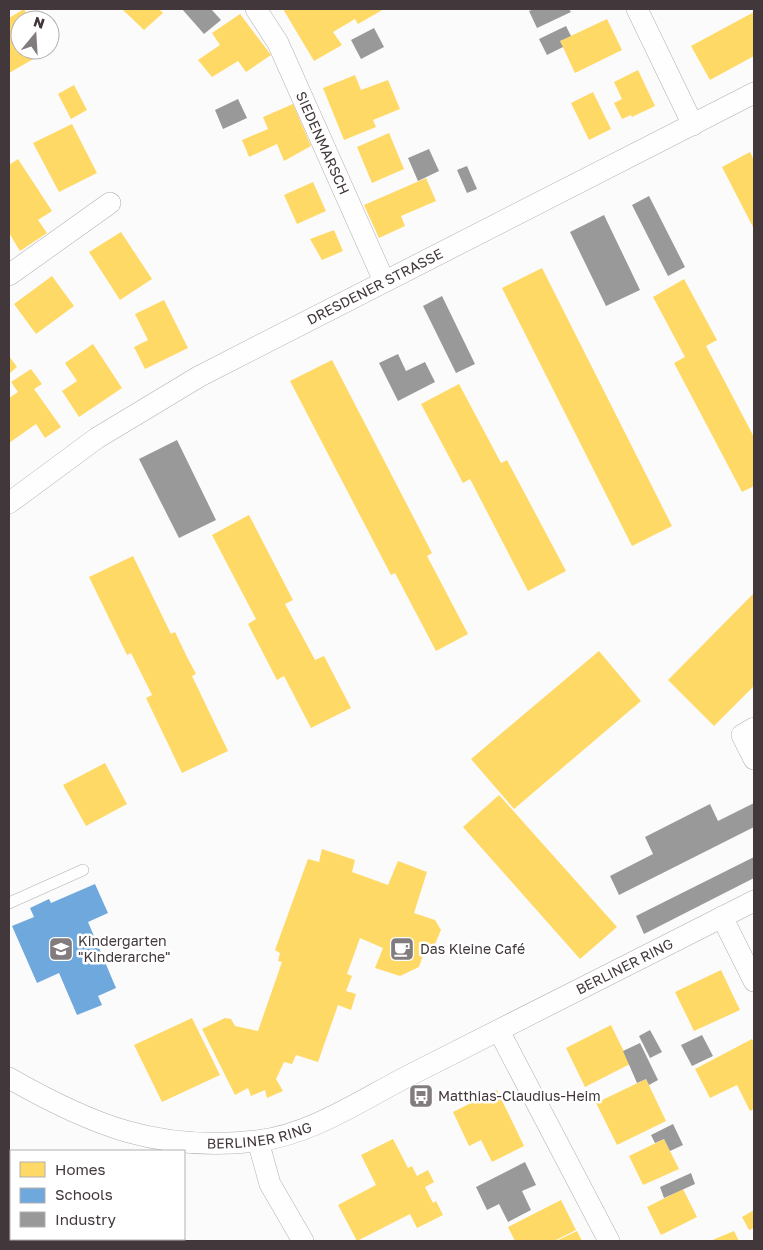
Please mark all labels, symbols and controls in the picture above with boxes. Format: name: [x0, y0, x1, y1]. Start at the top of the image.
north arrow: [10, 10, 60, 60]
text: N: [31, 12, 47, 32]
street label: SIEDENMARSCH: [293, 89, 353, 197]
street label: DRESDENER STRASSE: [304, 244, 445, 328]
place label: Kindergarten "Kinderarche": [78, 932, 170, 965]
street label: BERLINER RING: [573, 935, 676, 998]
school or university icon: Kindergarten "Kinderarche": [48, 936, 74, 962]
cafe icon: Das Kleine Café: [389, 936, 415, 962]
place label: Das Kleine Café: [420, 940, 525, 957]
bus stop icon: Matthias-Claudius-Heim: [408, 1083, 434, 1109]
place label: Matthias-Claudius-Heim: [438, 1087, 601, 1104]
street label: BERLINER RING: [207, 1118, 314, 1152]
legend: [10, 1150, 185, 1240]
text: Homes: [55, 1160, 105, 1178]
text: Schools: [55, 1185, 113, 1203]
text: Industry: [55, 1210, 116, 1228]

